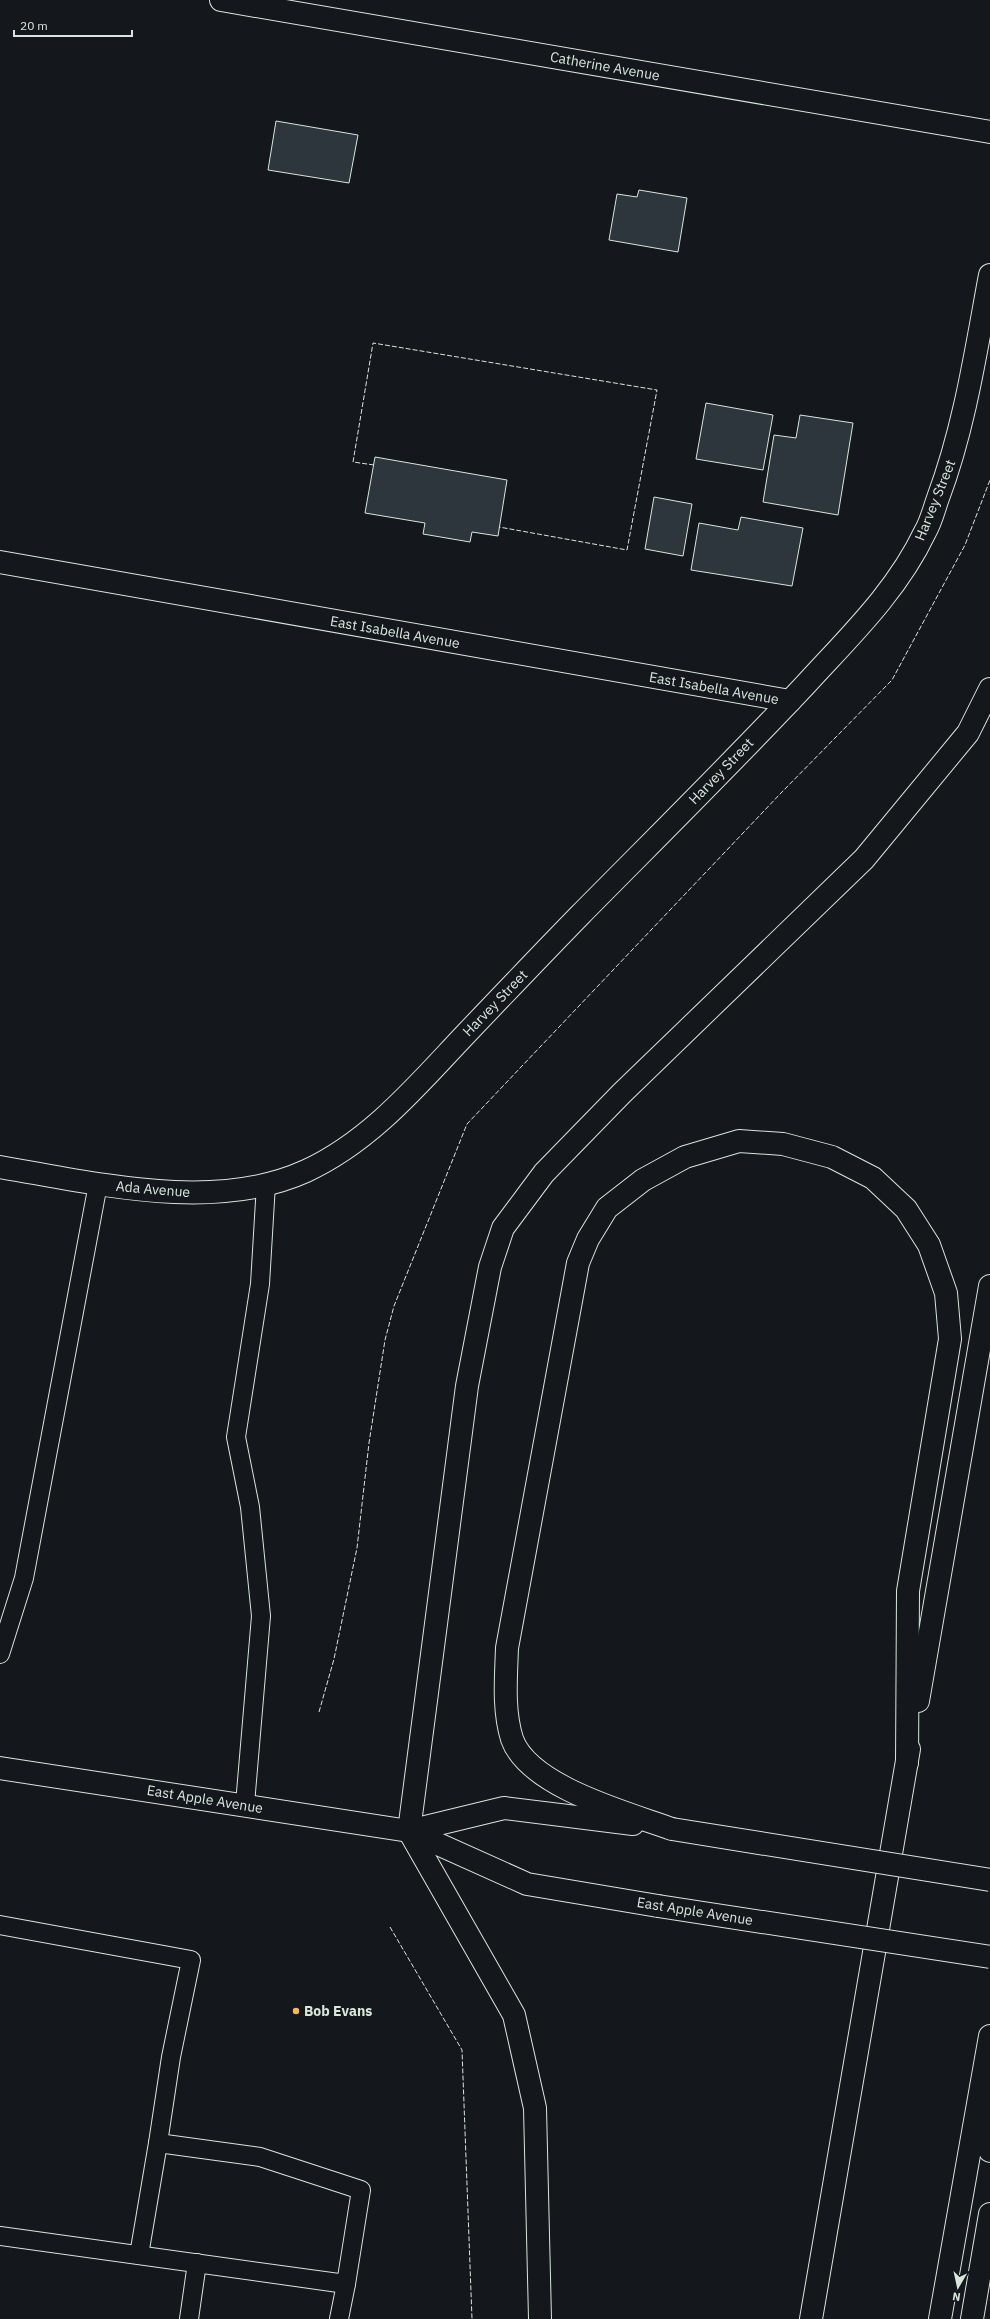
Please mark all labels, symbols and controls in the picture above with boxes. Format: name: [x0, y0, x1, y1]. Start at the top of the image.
scale bar: [14, 12, 132, 38]
text: 20 m: [20, 18, 48, 33]
street label: Catherine Avenue: [549, 47, 662, 85]
street label: Harvey Street: [911, 457, 959, 543]
street label: East Isabella Avenue: [329, 612, 462, 652]
street label: East Isabella Avenue: [648, 668, 781, 708]
street label: Harvey Street: [685, 734, 757, 808]
street label: Harvey Street: [459, 966, 531, 1040]
street label: Ada Avenue: [115, 1177, 191, 1201]
street label: East Apple Avenue: [146, 1781, 265, 1817]
street label: East Apple Avenue: [636, 1893, 755, 1929]
place label: Bob Evans: [304, 2002, 372, 2020]
marker: Bob Evans: [291, 2006, 301, 2016]
north arrow: [938, 2267, 978, 2307]
text: N: [951, 2289, 961, 2304]

